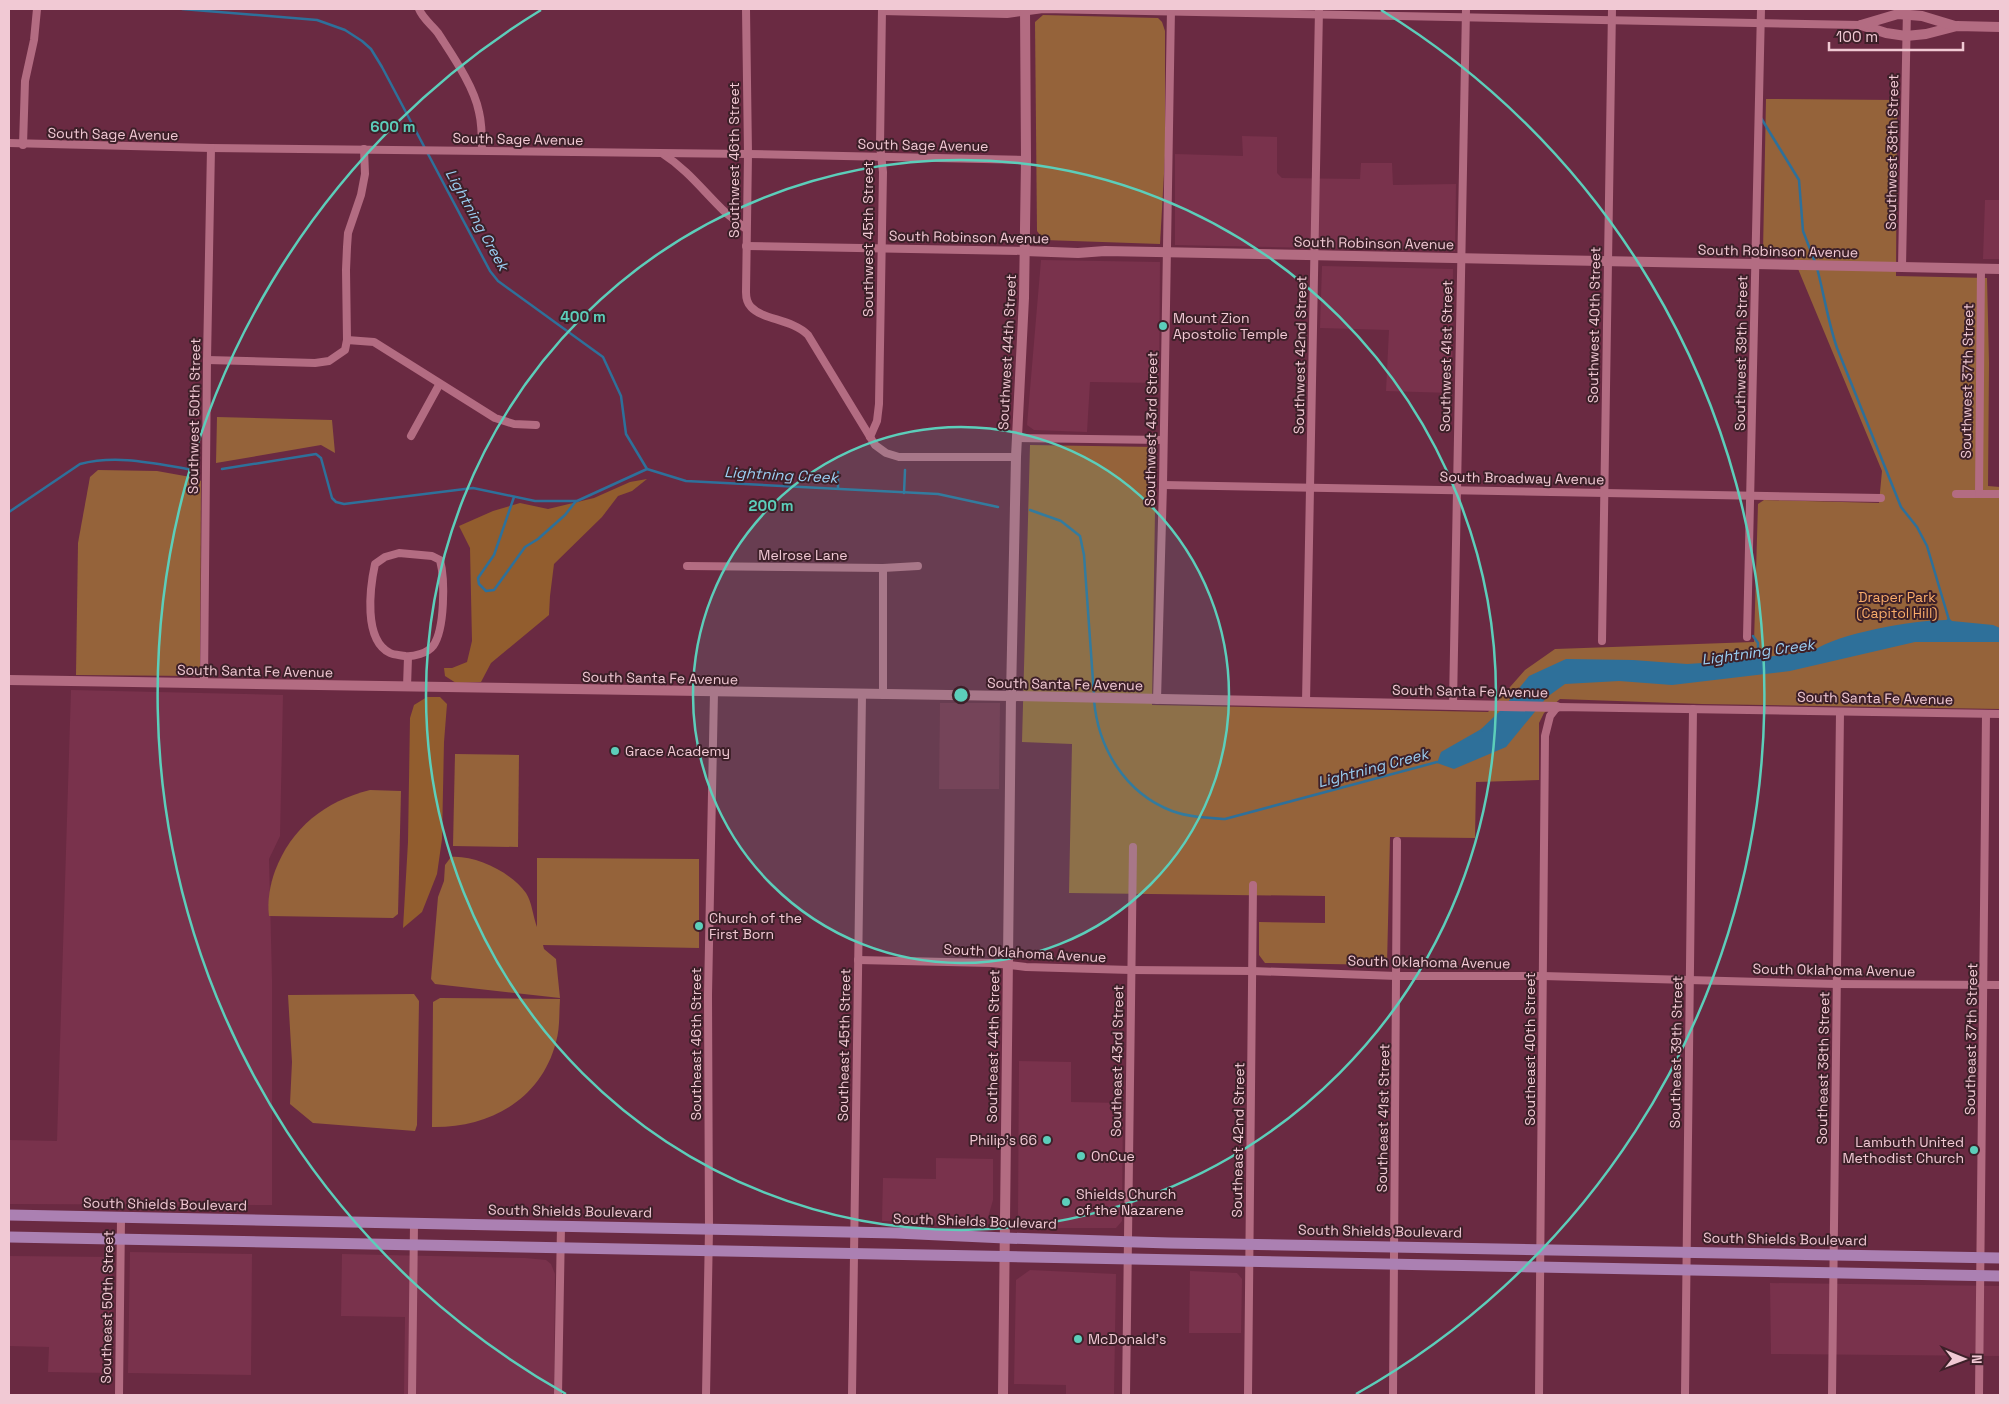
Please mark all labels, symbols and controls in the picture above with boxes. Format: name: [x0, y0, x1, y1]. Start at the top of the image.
scale bar: [1829, 20, 1963, 52]
text: 100 m: [1836, 27, 1878, 46]
street label: Southwest 38th Street: [1882, 74, 1902, 230]
street label: Southwest 46th Street: [725, 82, 743, 238]
text: 600 m: [370, 117, 416, 136]
street label: South Sage Avenue: [47, 124, 179, 144]
street label: South Sage Avenue: [452, 129, 584, 149]
street label: South Sage Avenue: [857, 135, 989, 155]
street label: Southwest 45th Street: [859, 161, 877, 317]
water label: Lightning Creek: [442, 165, 514, 276]
street label: South Robinson Avenue: [889, 227, 1049, 247]
street label: South Robinson Avenue: [1294, 233, 1454, 253]
street label: South Robinson Avenue: [1698, 241, 1858, 261]
street label: Southwest 40th Street: [1584, 247, 1604, 403]
street label: Southwest 44th Street: [994, 273, 1020, 431]
street label: Southwest 39th Street: [1731, 275, 1751, 431]
street label: Southwest 42nd Street: [1290, 276, 1310, 434]
street label: Southwest 41st Street: [1436, 280, 1456, 432]
street label: Southwest 37th Street: [1957, 303, 1977, 459]
text: 400 m: [560, 307, 606, 326]
place label: Mount Zion Apostolic Temple: [1173, 309, 1288, 343]
marker: Mount Zion Apostolic Temple: [1157, 320, 1169, 332]
street label: Southwest 50th Street: [184, 338, 204, 494]
street label: Southwest 43rd Street: [1141, 351, 1161, 507]
water label: Lightning Creek: [724, 462, 840, 487]
street label: South Broadway Avenue: [1440, 468, 1604, 488]
text: 200 m: [749, 496, 793, 515]
street label: Melrose Lane: [758, 546, 848, 564]
park label: Draper Park (Capitol Hill): [1856, 588, 1938, 622]
water label: Lightning Creek: [1700, 634, 1817, 669]
street label: South Santa Fe Avenue: [177, 661, 333, 681]
street label: South Santa Fe Avenue: [582, 668, 738, 688]
street label: South Santa Fe Avenue: [987, 674, 1143, 694]
street label: South Santa Fe Avenue: [1392, 681, 1548, 701]
centre of rings: [952, 686, 970, 704]
street label: South Santa Fe Avenue: [1797, 688, 1953, 708]
place label: Grace Academy: [625, 742, 730, 760]
water label: Lightning Creek: [1315, 743, 1432, 791]
marker: Grace Academy: [609, 745, 621, 757]
place label: Church of the First Born: [709, 909, 802, 943]
marker: Church of the First Born: [693, 920, 705, 932]
street label: South Oklahoma Avenue: [943, 940, 1107, 966]
street label: South Oklahoma Avenue: [1347, 952, 1511, 972]
street label: South Oklahoma Avenue: [1752, 960, 1916, 980]
street label: Southeast 37th Street: [1961, 963, 1981, 1115]
street label: Southeast 46th Street: [687, 967, 705, 1121]
street label: Southeast 45th Street: [834, 968, 854, 1122]
street label: Southeast 44th Street: [983, 969, 1003, 1123]
street label: Southeast 40th Street: [1521, 972, 1539, 1126]
street label: Southeast 39th Street: [1666, 975, 1686, 1129]
street label: Southeast 43rd Street: [1107, 985, 1127, 1137]
street label: Southeast 38th Street: [1813, 991, 1833, 1145]
street label: Southeast 41st Street: [1373, 1044, 1393, 1192]
street label: Southeast 42nd Street: [1228, 1062, 1248, 1218]
place label: Philip's 66: [970, 1131, 1037, 1149]
place label: Lambuth United Methodist Church: [1842, 1133, 1964, 1167]
marker: Philip's 66: [1041, 1134, 1053, 1146]
marker: Lambuth United Methodist Church: [1968, 1144, 1980, 1156]
place label: OnCue: [1091, 1147, 1135, 1165]
marker: OnCue: [1075, 1150, 1087, 1162]
place label: Shields Church of the Nazarene: [1076, 1185, 1184, 1219]
street label: South Shields Boulevard: [83, 1194, 247, 1214]
marker: Shields Church of the Nazarene: [1060, 1196, 1072, 1208]
street label: South Shields Boulevard: [488, 1201, 652, 1221]
street label: South Shields Boulevard: [893, 1209, 1057, 1233]
street label: South Shields Boulevard: [1298, 1221, 1462, 1241]
street label: South Shields Boulevard: [1703, 1229, 1867, 1249]
street label: Southeast 50th Street: [97, 1230, 117, 1384]
place label: McDonald's: [1088, 1330, 1166, 1348]
marker: McDonald's: [1072, 1333, 1084, 1345]
north arrow: [1939, 1334, 1989, 1384]
text: N: [1968, 1354, 1986, 1364]

